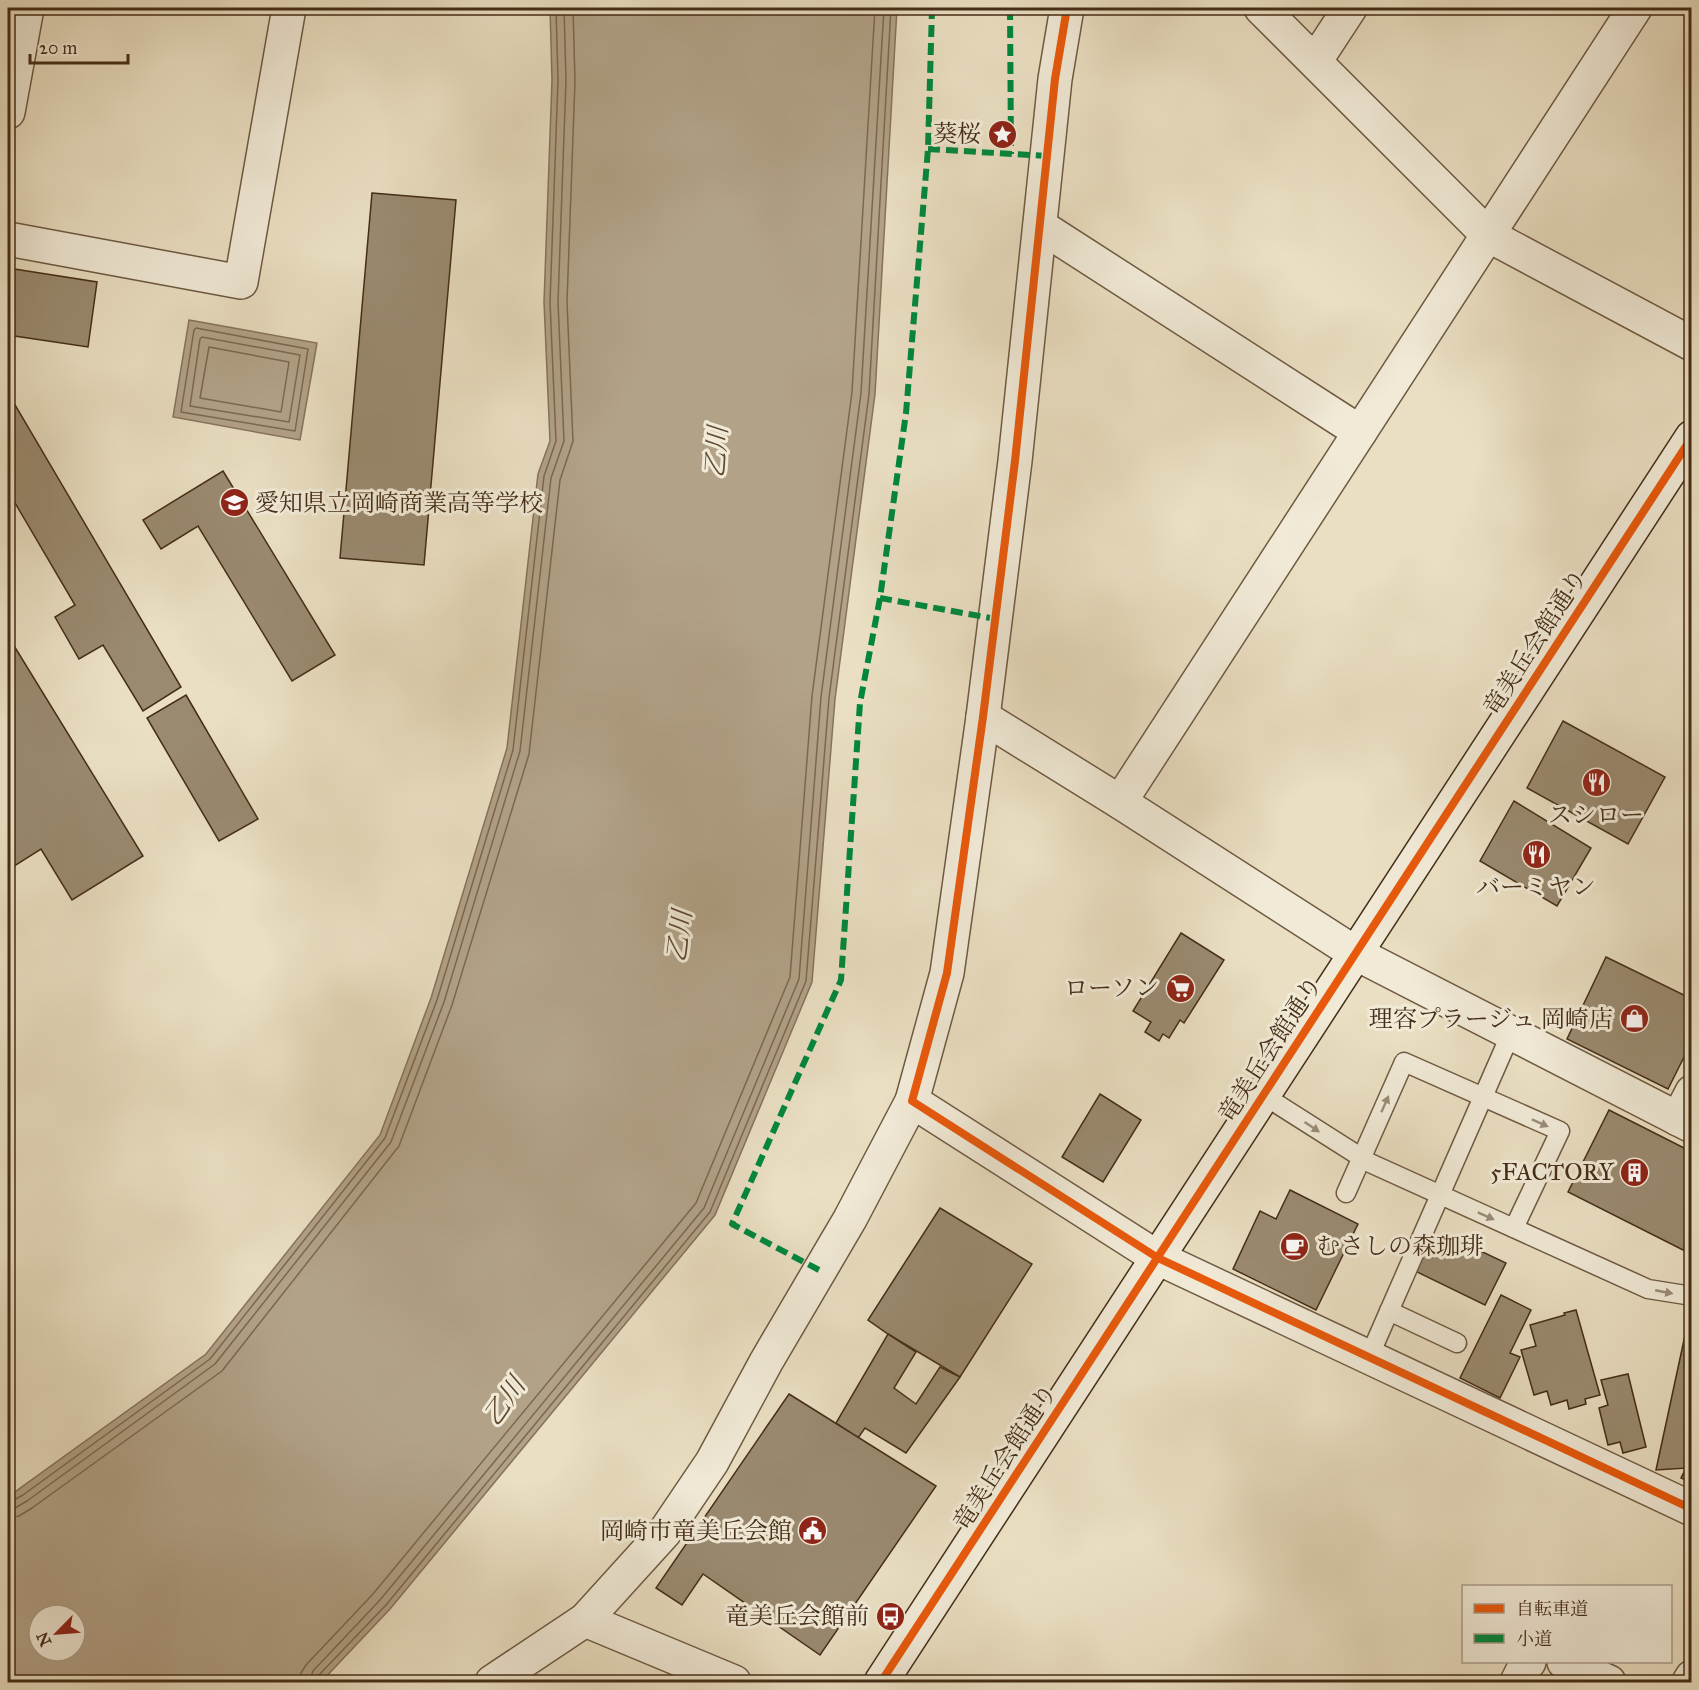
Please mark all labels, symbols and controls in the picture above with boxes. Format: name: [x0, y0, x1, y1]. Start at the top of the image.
scale bar: [30, 27, 128, 65]
text: 20 m: [39, 37, 77, 59]
place icon: 葵桜: [986, 118, 1018, 150]
place label: 葵桜: [933, 119, 981, 149]
water label: 乙川: [698, 422, 734, 479]
school or university icon: 愛知県立岡崎商業高等学校: [218, 487, 250, 519]
place label: 愛知県立岡崎商業高等学校: [255, 488, 543, 518]
street label: 竜美丘会館通り: [1477, 563, 1593, 721]
restaurant icon: スシロー: [1580, 766, 1612, 798]
place label: スシロー: [1548, 800, 1644, 830]
restaurant icon: バーミヤン: [1520, 838, 1552, 870]
place label: バーミヤン: [1476, 872, 1596, 902]
water label: 乙川: [660, 905, 698, 964]
street label: 竜美丘会館通り: [1212, 970, 1328, 1128]
supermarket icon: ローソン: [1164, 972, 1196, 1004]
place label: ローソン: [1064, 973, 1159, 1003]
shop icon: 理容プラージュ 岡崎店: [1618, 1003, 1650, 1035]
place label: 理容プラージュ 岡崎店: [1369, 1004, 1613, 1034]
one-way arrow: [1380, 1095, 1390, 1113]
one-way arrow: [1531, 1118, 1548, 1127]
one-way arrow: [1304, 1121, 1320, 1133]
building icon: 5FACTORY: [1619, 1156, 1651, 1188]
place label: 5FACTORY: [1490, 1157, 1615, 1187]
one-way arrow: [1477, 1211, 1494, 1220]
cafe icon: むさしの森珈琲: [1279, 1230, 1311, 1262]
place label: むさしの森珈琲: [1316, 1231, 1484, 1261]
one-way arrow: [1655, 1288, 1674, 1297]
water label: 乙川: [476, 1368, 534, 1431]
street label: 竜美丘会館通り: [947, 1378, 1063, 1536]
public building icon: 岡崎市竜美丘会館: [797, 1515, 829, 1547]
place label: 岡崎市竜美丘会館: [600, 1516, 792, 1546]
legend: [1462, 1585, 1672, 1663]
text: 自転車道: [1516, 1598, 1588, 1620]
bus stop icon: 竜美丘会館前: [874, 1600, 906, 1632]
place label: 竜美丘会館前: [725, 1601, 869, 1631]
north arrow: [27, 1603, 87, 1663]
text: 小道: [1516, 1628, 1552, 1650]
text: N: [32, 1629, 55, 1649]

